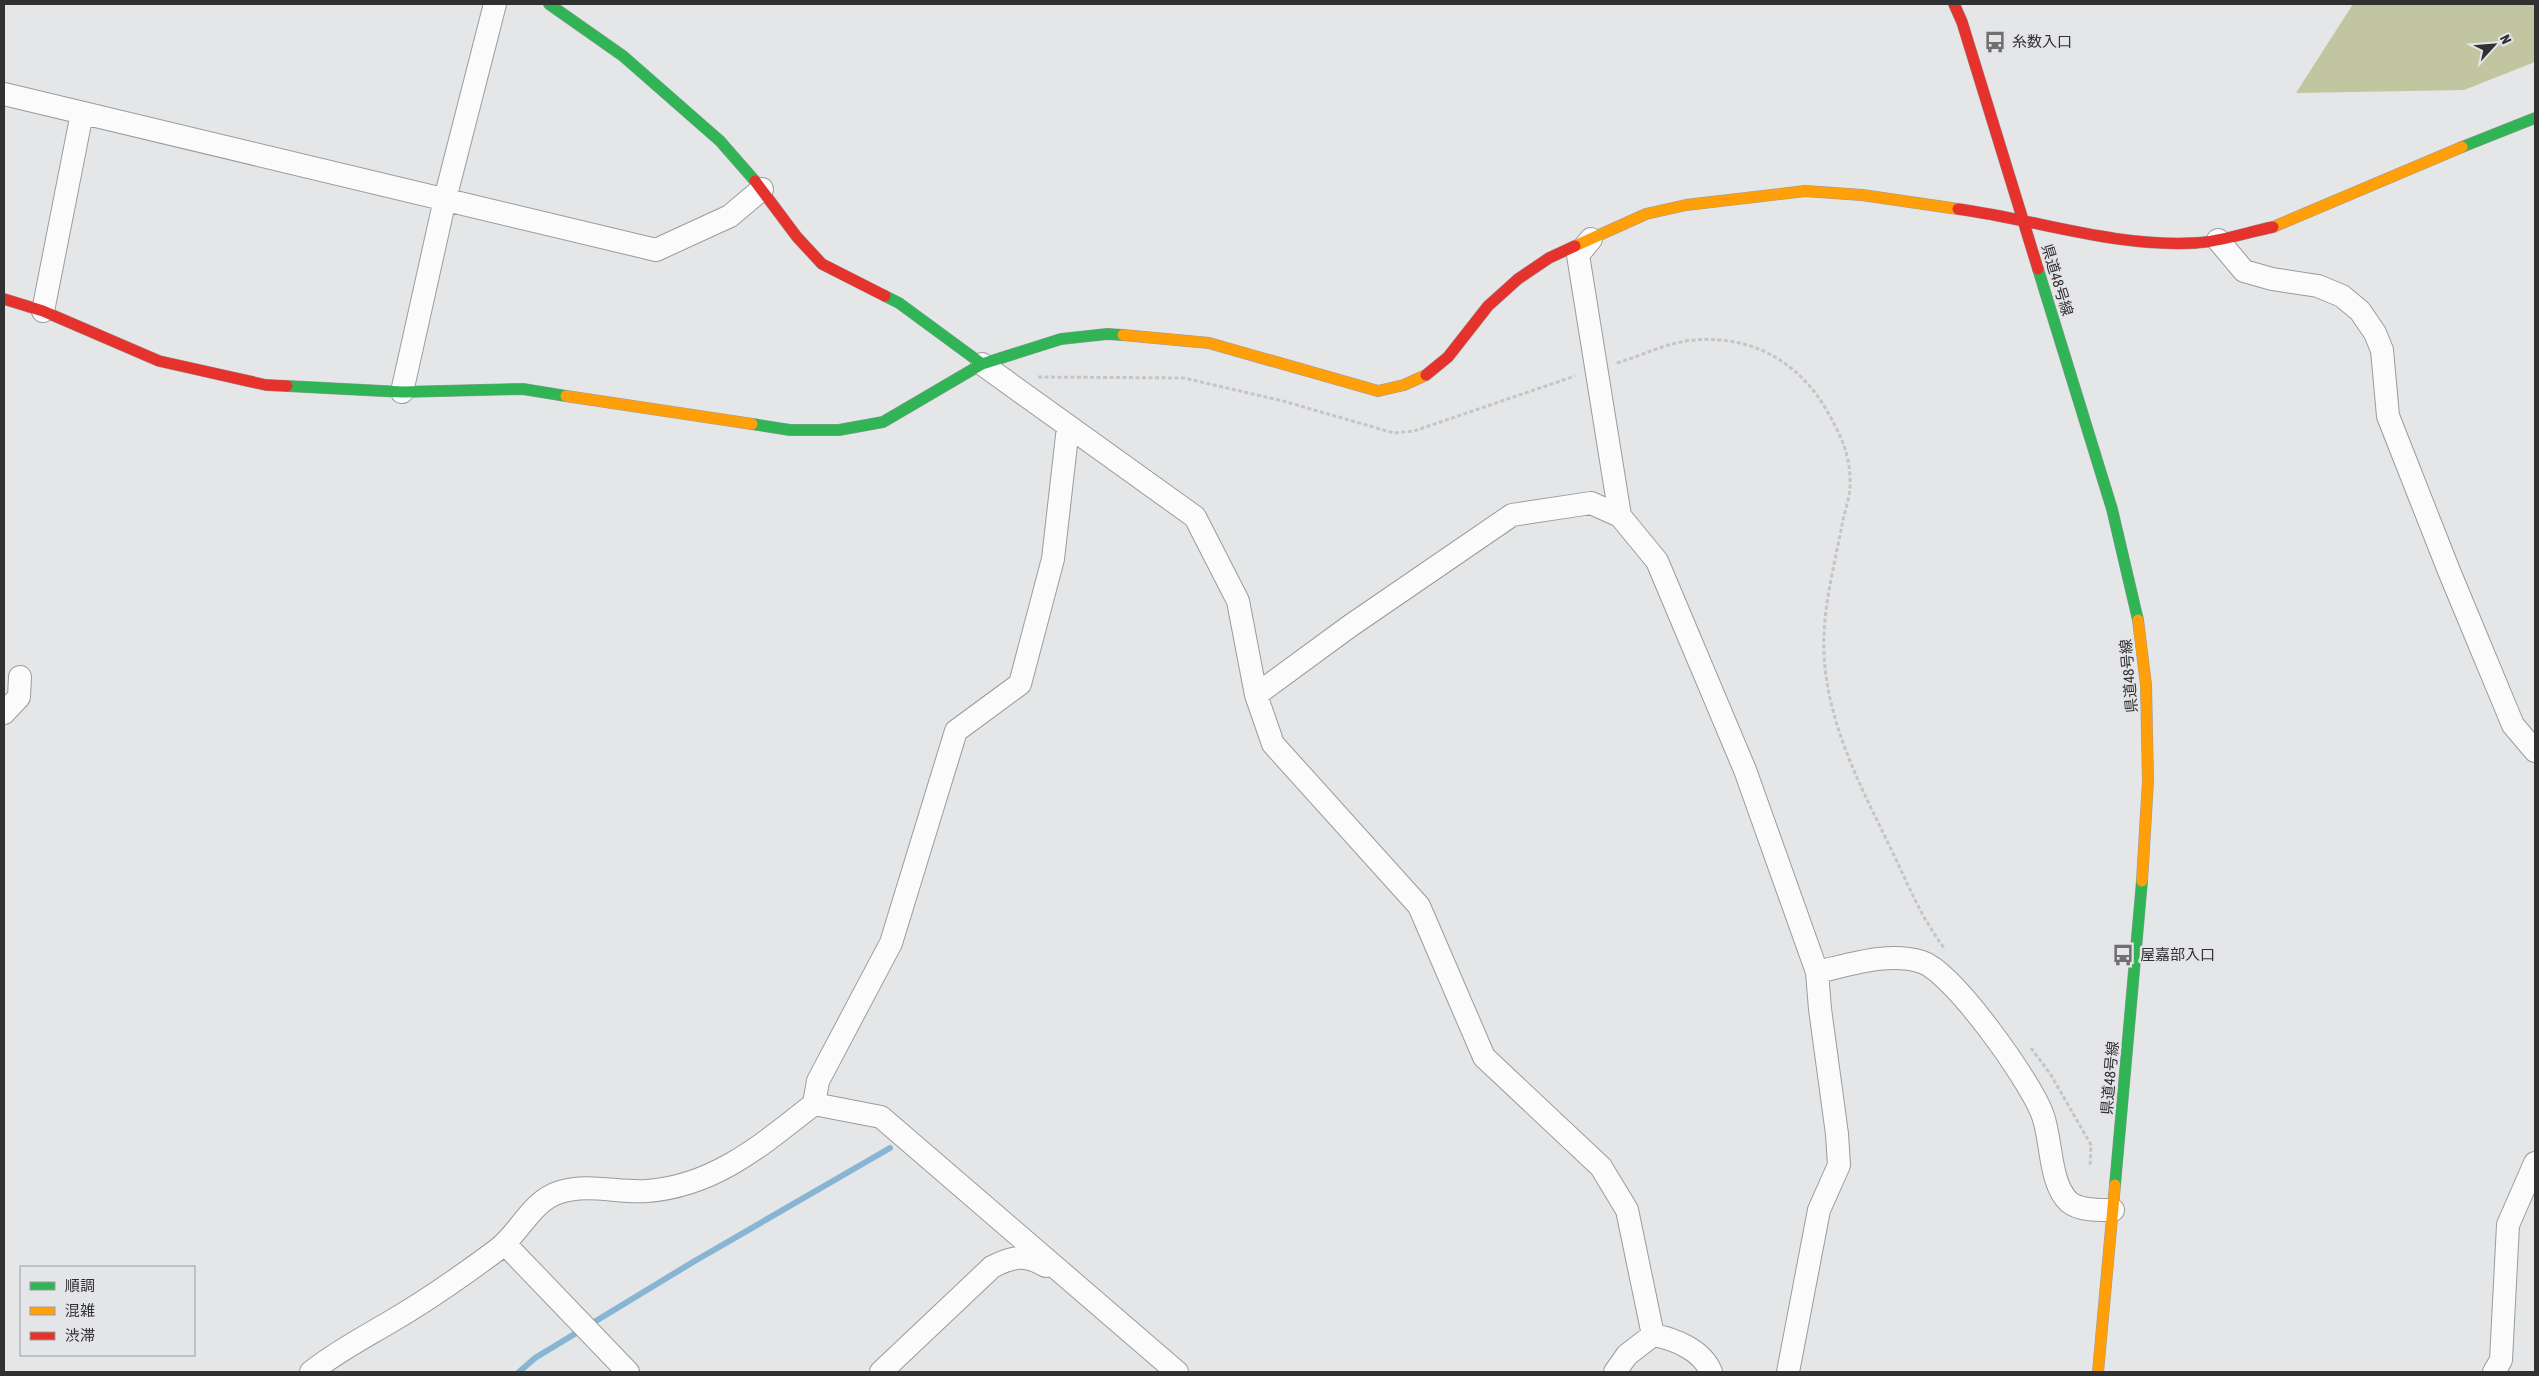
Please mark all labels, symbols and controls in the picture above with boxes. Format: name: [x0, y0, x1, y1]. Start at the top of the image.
north arrow: [2469, 20, 2519, 70]
bus stop icon: 糸数入口: [1982, 29, 2008, 55]
text: N: [2497, 32, 2515, 47]
place label: 糸数入口: [2012, 33, 2072, 50]
street label: 県道48号線: [2039, 242, 2076, 318]
street label: 県道48号線: [2117, 638, 2140, 714]
bus stop icon: 屋嘉部入口: [2110, 942, 2136, 968]
place label: 屋嘉部入口: [2140, 946, 2215, 963]
street label: 県道48号線: [2098, 1040, 2121, 1116]
legend: [20, 1266, 195, 1356]
text: 順調: [65, 1277, 95, 1294]
text: 混雑: [65, 1302, 95, 1319]
text: 渋滞: [65, 1327, 95, 1344]

